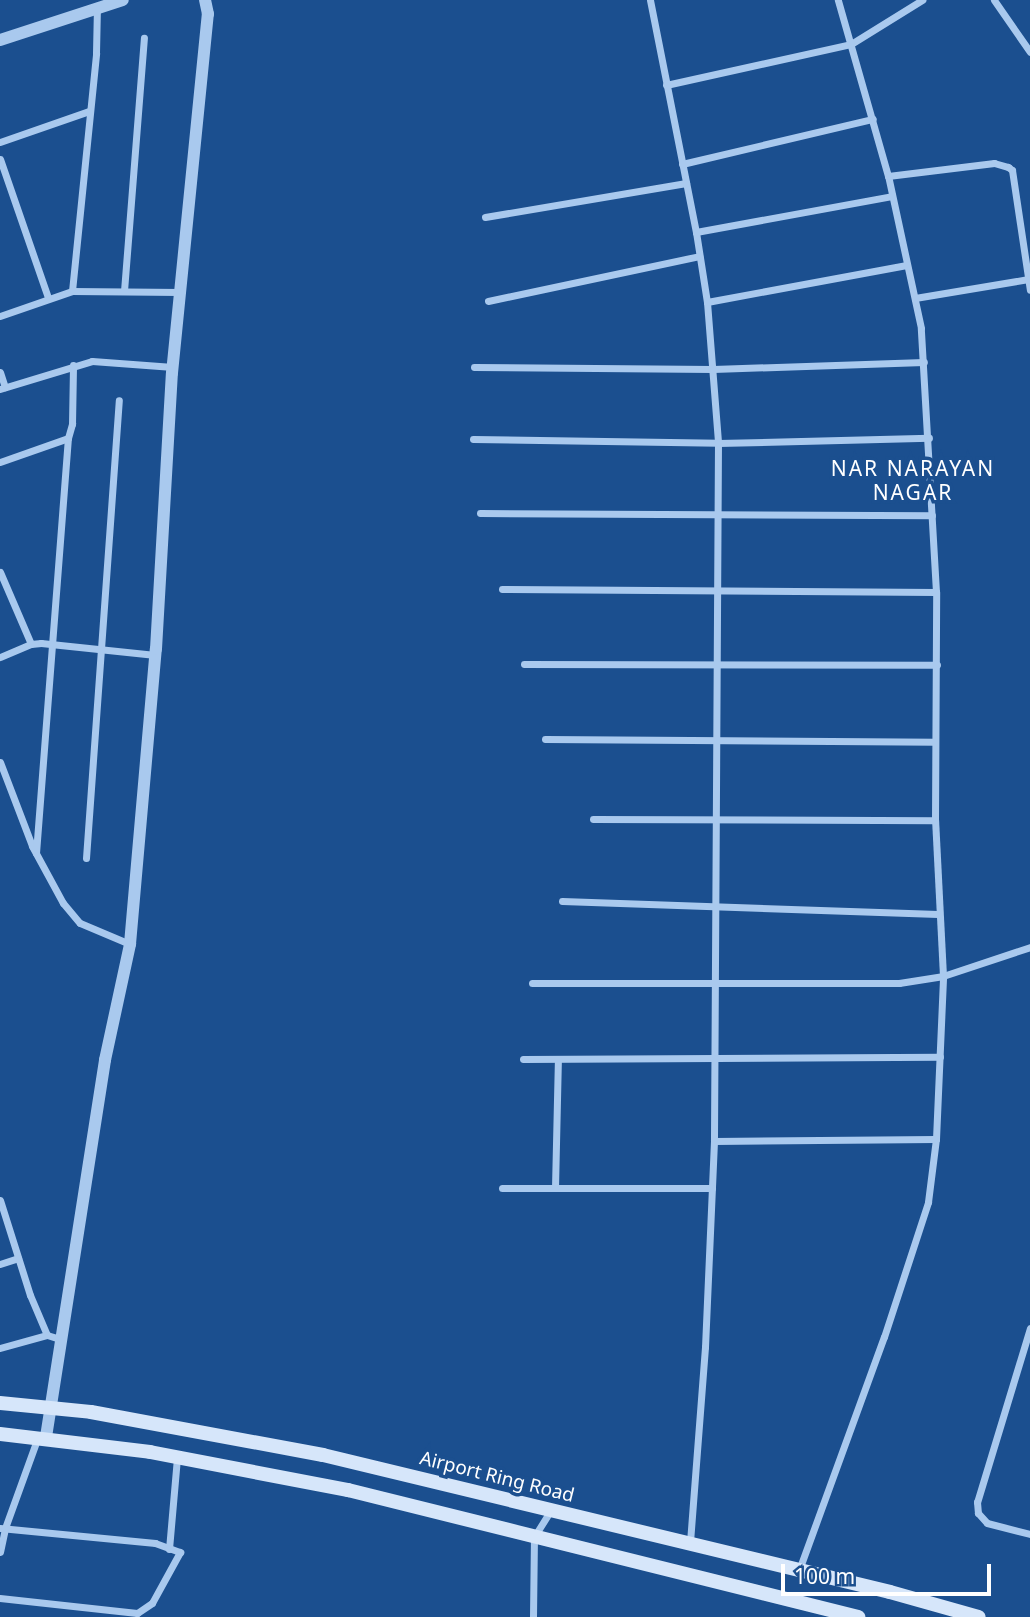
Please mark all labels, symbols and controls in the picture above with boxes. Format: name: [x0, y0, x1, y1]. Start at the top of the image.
district label: NAR NARAYAN NAGAR: [832, 455, 994, 505]
street label: Airport Ring Road: [417, 1447, 577, 1507]
scale bar: [785, 1550, 995, 1594]
text: 100 m: [794, 1562, 855, 1590]

